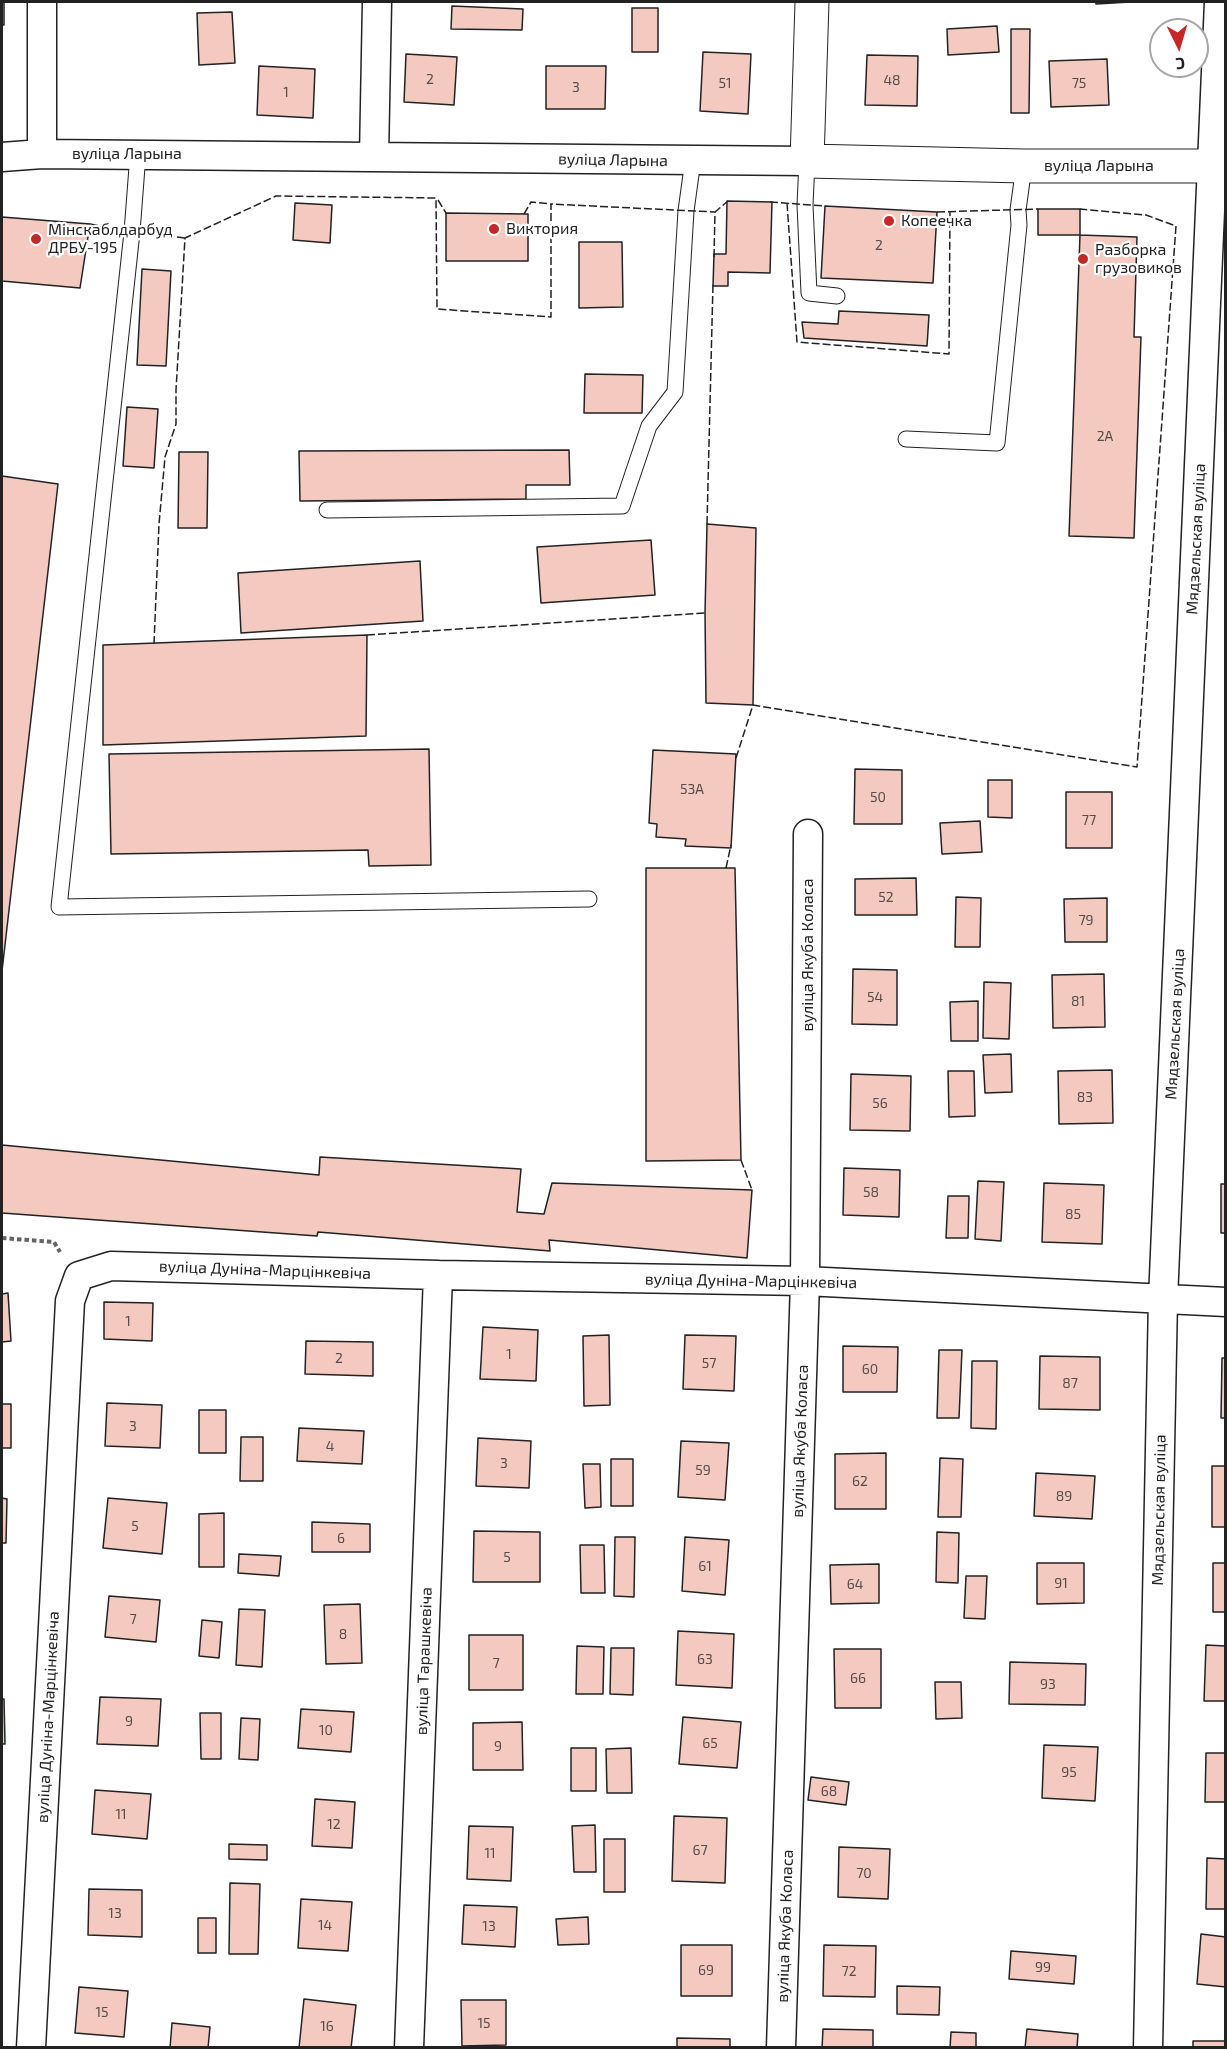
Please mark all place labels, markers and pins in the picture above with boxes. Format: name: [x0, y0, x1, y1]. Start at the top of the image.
place label: Копеечка: [901, 211, 972, 231]
marker: Копеечка: [882, 214, 896, 228]
place label: Виктория: [506, 219, 578, 239]
place label: Мінскаблдарбуд ДРБУ-195: [48, 220, 173, 258]
marker: Виктория: [487, 222, 501, 236]
marker: Мінскаблдарбуд ДРБУ-195: [29, 232, 43, 246]
place label: Разборка грузовиков: [1095, 240, 1182, 278]
marker: Разборка грузовиков: [1076, 252, 1090, 266]

